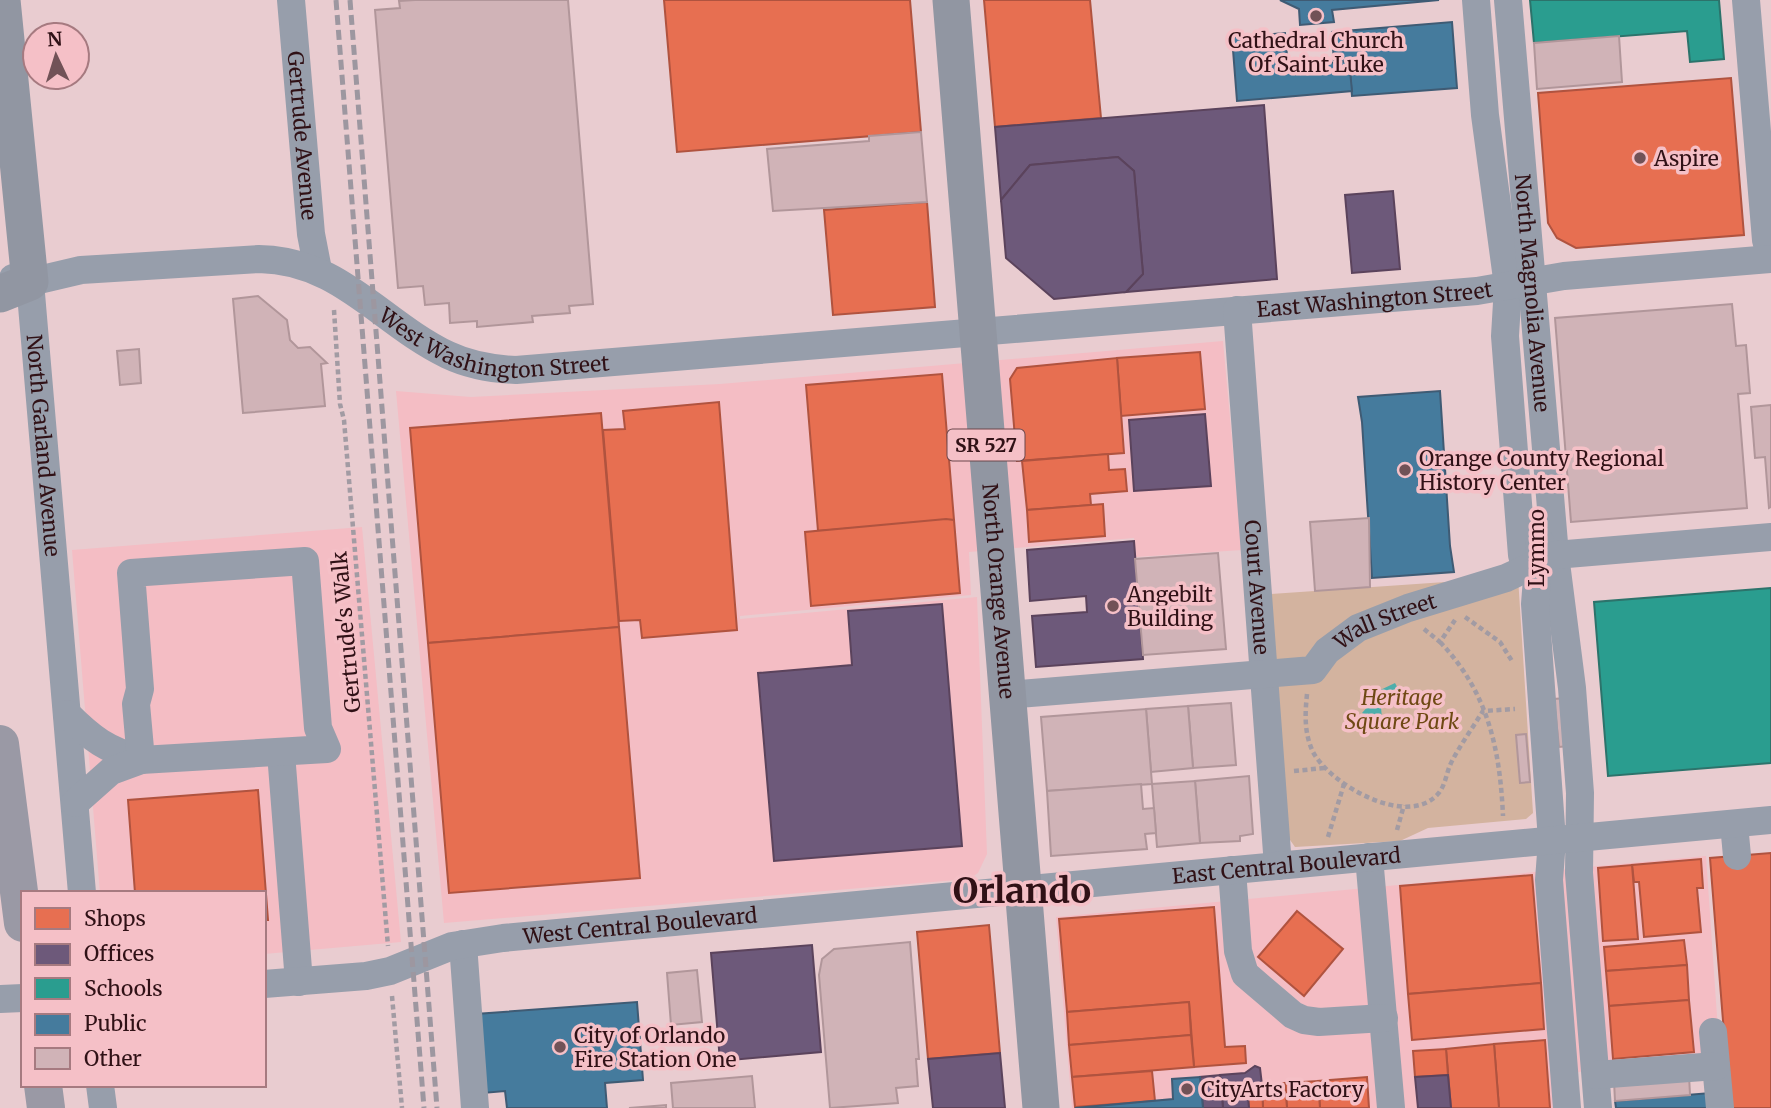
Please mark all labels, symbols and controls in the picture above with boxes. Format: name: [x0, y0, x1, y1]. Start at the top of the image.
marker: Cathedral Church Of Saint Luke: [1308, 8, 1324, 24]
north arrow: [21, 21, 91, 91]
text: N: [46, 27, 63, 52]
place label: Cathedral Church Of Saint Luke: [1228, 27, 1404, 78]
street label: Gertrude Avenue: [282, 50, 323, 221]
place label: Aspire: [1653, 145, 1719, 172]
marker: Aspire: [1632, 150, 1648, 166]
street label: North Magnolia Avenue: [1509, 173, 1556, 413]
street label: East Washington Street: [1255, 275, 1495, 323]
street label: West Washington Street: [373, 301, 610, 384]
street label: North Garland Avenue: [21, 333, 67, 558]
road number: SR 527: [948, 430, 1024, 460]
place label: Orange County Regional History Center: [1419, 445, 1664, 496]
marker: Orange County Regional History Center: [1397, 462, 1413, 478]
street label: North Orange Avenue: [977, 482, 1021, 700]
street label: Lymmo: [1523, 509, 1550, 587]
street label: Court Avenue: [1239, 519, 1276, 656]
street label: Gertrude's Walk: [325, 550, 367, 714]
place label: Angebilt Building: [1126, 581, 1214, 632]
street label: Wall Street: [1327, 587, 1439, 656]
marker: Angebilt Building: [1105, 598, 1121, 614]
park label: Heritage Square Park: [1345, 684, 1460, 735]
street label: East Central Boulevard: [1171, 841, 1402, 889]
district label: Orlando: [953, 869, 1091, 913]
legend: [21, 891, 266, 1087]
street label: West Central Boulevard: [521, 901, 759, 950]
text: Shops: [84, 905, 146, 932]
text: Offices: [84, 940, 154, 967]
text: Schools: [84, 975, 163, 1002]
text: Public: [84, 1010, 147, 1037]
place label: City of Orlando Fire Station One: [574, 1022, 736, 1073]
marker: City of Orlando Fire Station One: [552, 1039, 568, 1055]
text: Other: [84, 1045, 142, 1072]
place label: CityArts Factory: [1201, 1076, 1365, 1103]
marker: CityArts Factory: [1179, 1081, 1195, 1097]

